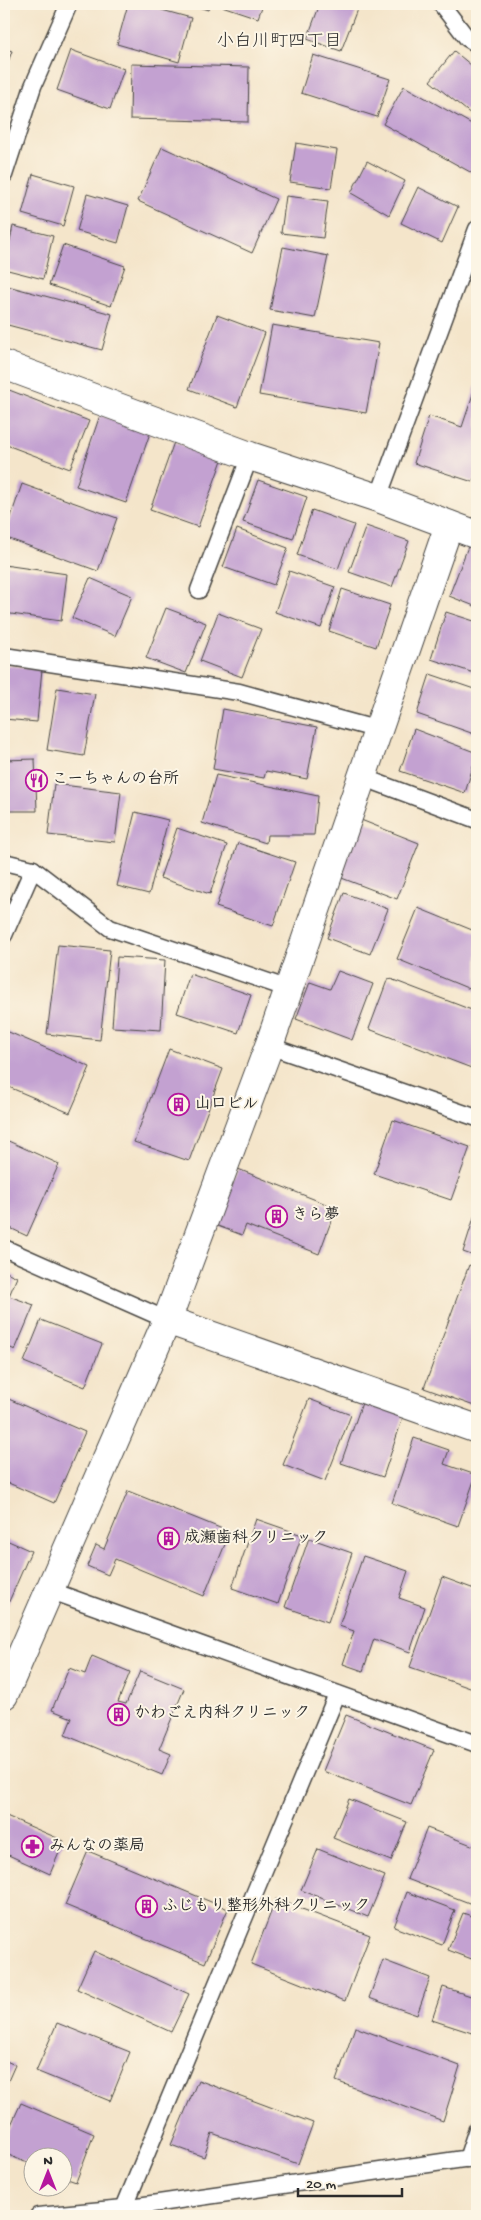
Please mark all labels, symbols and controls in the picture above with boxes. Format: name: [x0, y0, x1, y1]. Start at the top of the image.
district label: 小白川町四丁目: [216, 31, 342, 53]
restaurant icon: こーちゃんの台所: [24, 768, 48, 792]
place label: こーちゃんの台所: [52, 769, 179, 790]
building icon: 山口ビル: [167, 1093, 191, 1117]
place label: 山口ビル: [195, 1095, 259, 1115]
building icon: きら夢: [264, 1204, 288, 1228]
place label: きら夢: [292, 1205, 340, 1226]
building icon: 成瀬歯科クリニック: [156, 1527, 180, 1551]
place label: 成瀬歯科クリニック: [184, 1528, 328, 1549]
building icon: かわごえ内科クリニック: [106, 1702, 130, 1726]
place label: かわごえ内科クリニック: [134, 1703, 310, 1724]
pharmacy icon: みんなの薬局: [21, 1835, 45, 1859]
place label: みんなの薬局: [49, 1837, 145, 1857]
building icon: ふじもり整形外科クリニック: [134, 1895, 158, 1919]
place label: ふじもり整形外科クリニック: [162, 1896, 370, 1917]
north arrow: [22, 2148, 72, 2198]
text: N: [43, 2153, 53, 2170]
scale bar: [298, 2165, 402, 2197]
text: 20 m: [306, 2176, 336, 2194]

